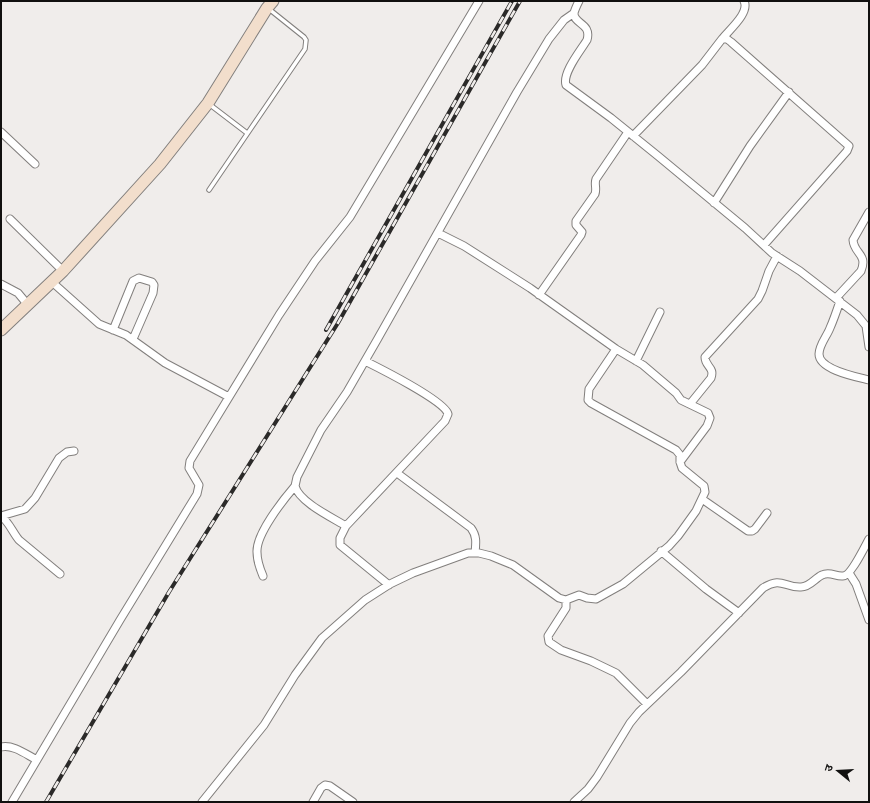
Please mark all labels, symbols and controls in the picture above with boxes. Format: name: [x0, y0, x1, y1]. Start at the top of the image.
north arrow: [818, 751, 858, 791]
text: उ: [822, 762, 836, 773]

